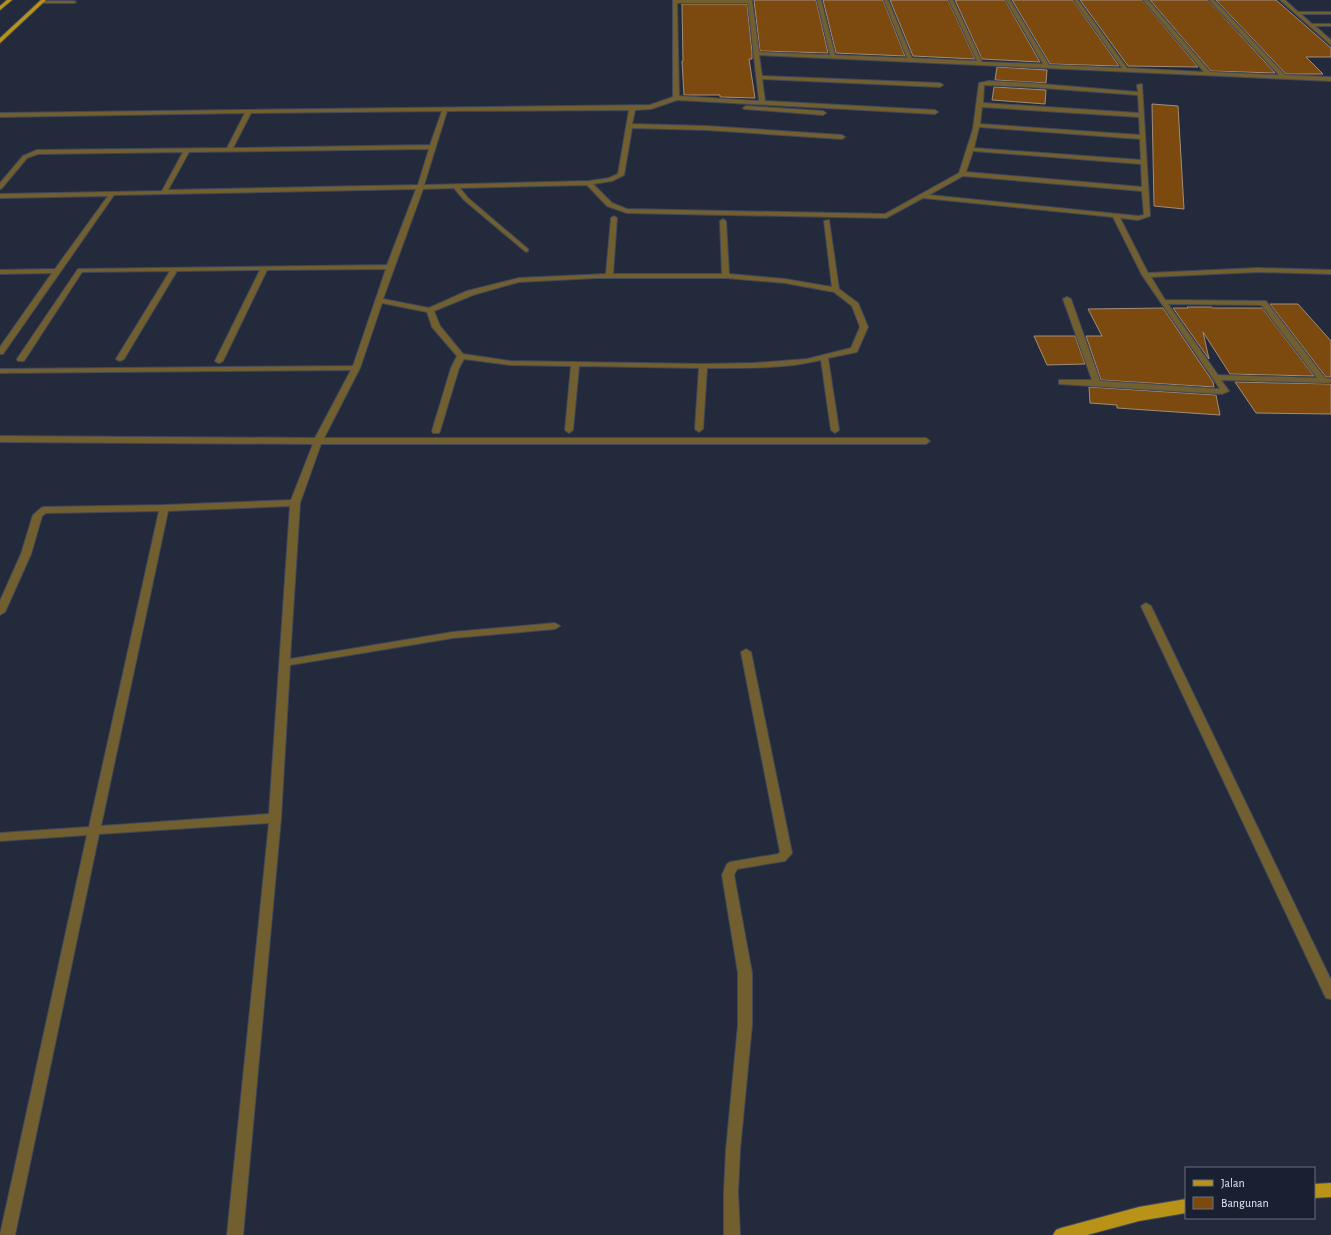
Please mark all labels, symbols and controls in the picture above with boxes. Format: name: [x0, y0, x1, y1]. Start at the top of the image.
legend: [1185, 1167, 1315, 1219]
text: Jalan: [1221, 1177, 1245, 1189]
text: Bangunan: [1221, 1197, 1269, 1209]

